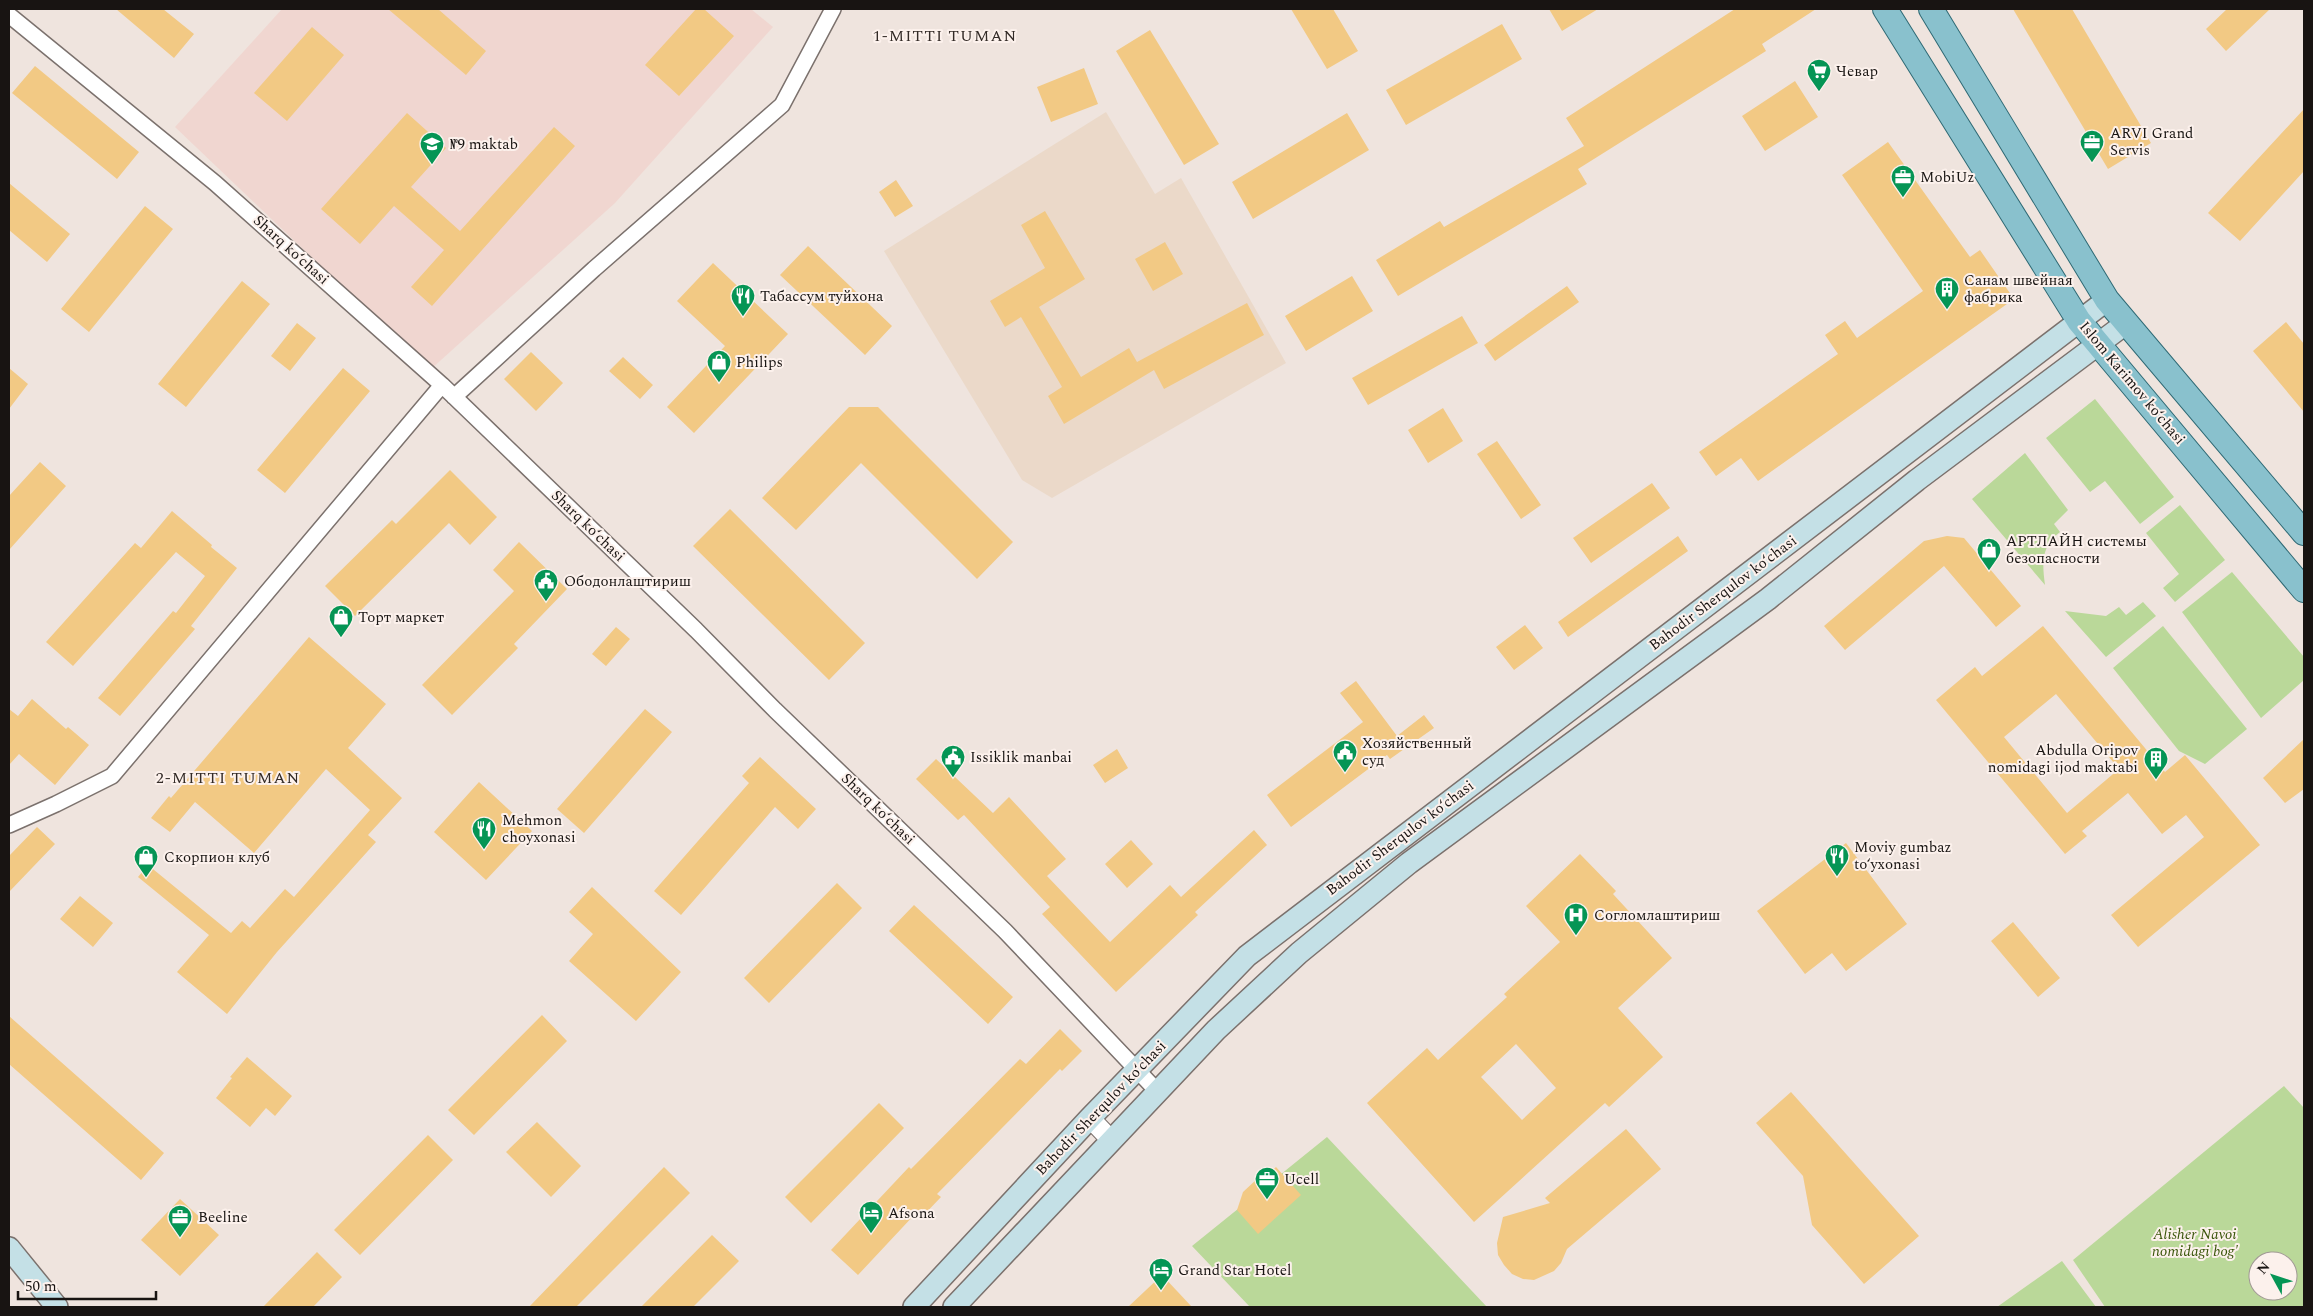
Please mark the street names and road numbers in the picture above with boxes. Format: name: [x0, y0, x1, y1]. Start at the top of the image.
street label: Sharq ko‘chasi: [248, 210, 334, 290]
street label: Islom Karimov ko‘chasi: [2073, 316, 2191, 450]
street label: Sharq ko‘chasi: [546, 485, 630, 567]
street label: Bahodir Sherqulov ko‘chasi: [1644, 530, 1802, 656]
street label: Sharq ko‘chasi: [836, 768, 920, 850]
street label: Bahodir Sherqulov ko‘chasi: [1321, 775, 1479, 901]
street label: Bahodir Sherqulov ko‘chasi: [1030, 1035, 1172, 1181]

